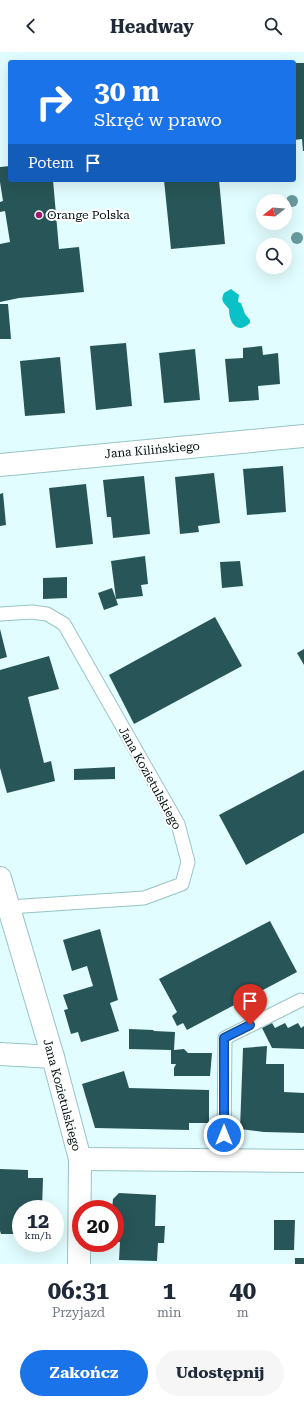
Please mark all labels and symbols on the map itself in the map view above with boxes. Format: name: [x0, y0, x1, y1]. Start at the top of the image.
north arrow: [256, 194, 292, 230]
place label: Orange Polska: [47, 208, 130, 222]
marker: Orange Polska: [34, 210, 44, 220]
street label: Jana Kilińskiego: [104, 439, 200, 461]
street label: Jana Kozietulskiego: [116, 724, 184, 832]
pin: [233, 984, 267, 1025]
street label: Jana Kozietulskiego: [40, 1037, 84, 1153]
position arrow: [203, 1114, 245, 1156]
speed limit sign: 20: [72, 1200, 124, 1252]

